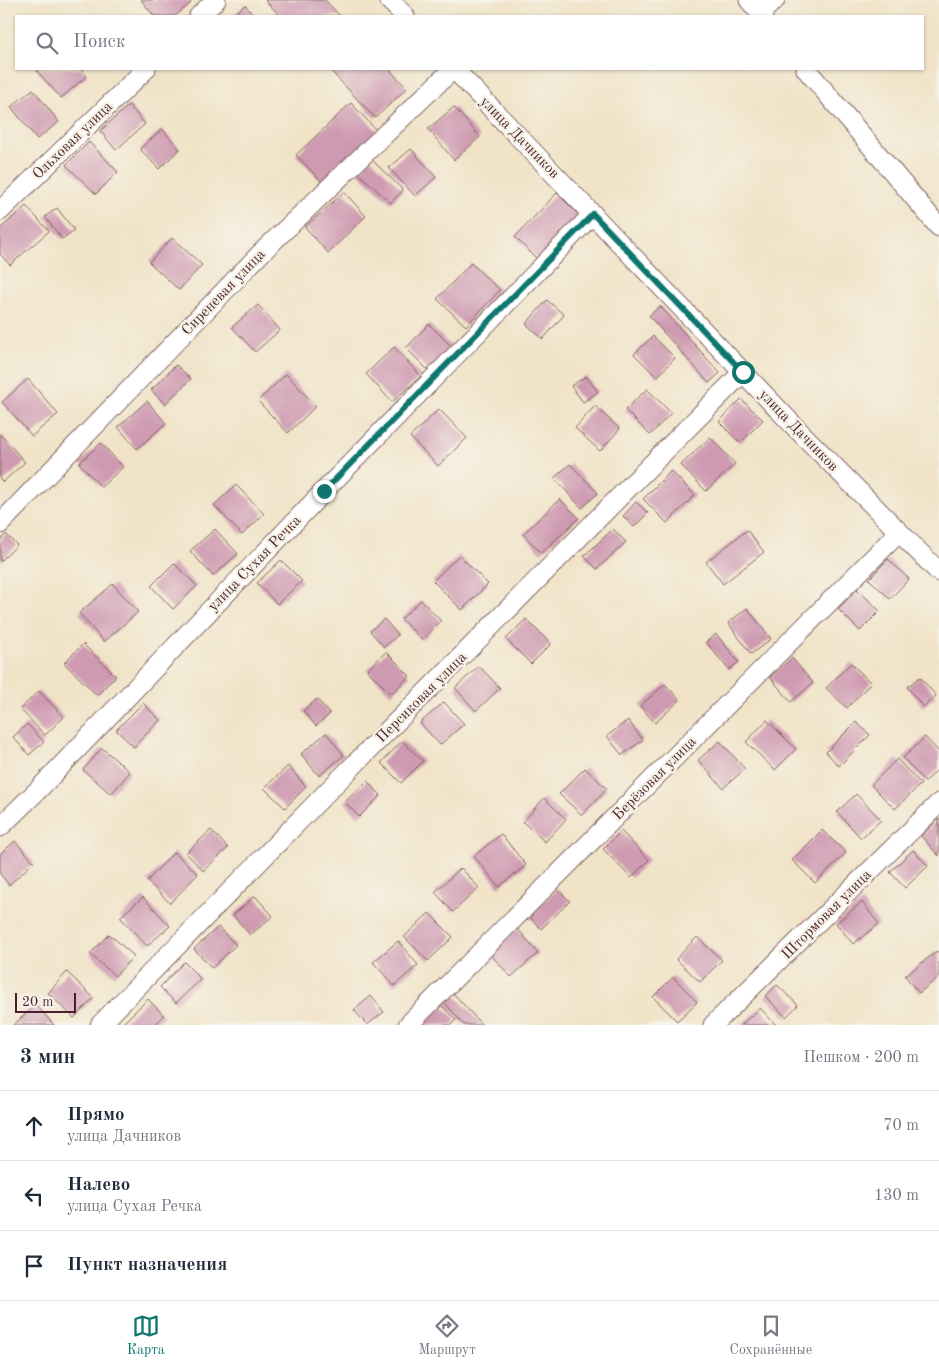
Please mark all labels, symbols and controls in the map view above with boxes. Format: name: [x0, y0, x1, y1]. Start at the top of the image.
search box: [15, 15, 924, 70]
icon: search: [33, 29, 61, 57]
text: Поиск: [73, 33, 125, 52]
street label: улица Дачников: [476, 94, 561, 182]
street label: Ольховая улица: [30, 99, 116, 183]
street label: Сиреневая улица: [179, 247, 269, 339]
route start: [732, 361, 755, 384]
street label: улица Дачников: [755, 387, 840, 475]
route end: [313, 480, 336, 503]
street label: улица Сухая Речка: [206, 513, 305, 615]
street label: Персиковая улица: [374, 650, 471, 746]
street label: Берёзовая улица: [610, 734, 700, 824]
street label: Штормовая улица: [779, 867, 875, 963]
scale bar: [15, 990, 76, 1013]
text: 20 m: [22, 995, 53, 1009]
text: 3 мин: [20, 1047, 75, 1068]
text: Пешком · 200 m: [803, 1050, 919, 1066]
text: Прямо: [67, 1106, 125, 1125]
icon: ahead: [20, 1112, 48, 1140]
text: 70 m: [883, 1118, 919, 1134]
text: улица Дачников: [67, 1129, 181, 1145]
text: Налево: [67, 1176, 130, 1195]
icon: left: [20, 1182, 48, 1210]
text: 130 m: [874, 1188, 919, 1204]
text: улица Сухая Речка: [67, 1199, 202, 1215]
icon: arrive: [20, 1252, 48, 1280]
text: Пункт назначения: [67, 1256, 227, 1275]
tab: Карта: [127, 1312, 165, 1359]
tab: Маршрут: [418, 1312, 476, 1359]
tab: Сохранённые: [730, 1312, 812, 1359]

